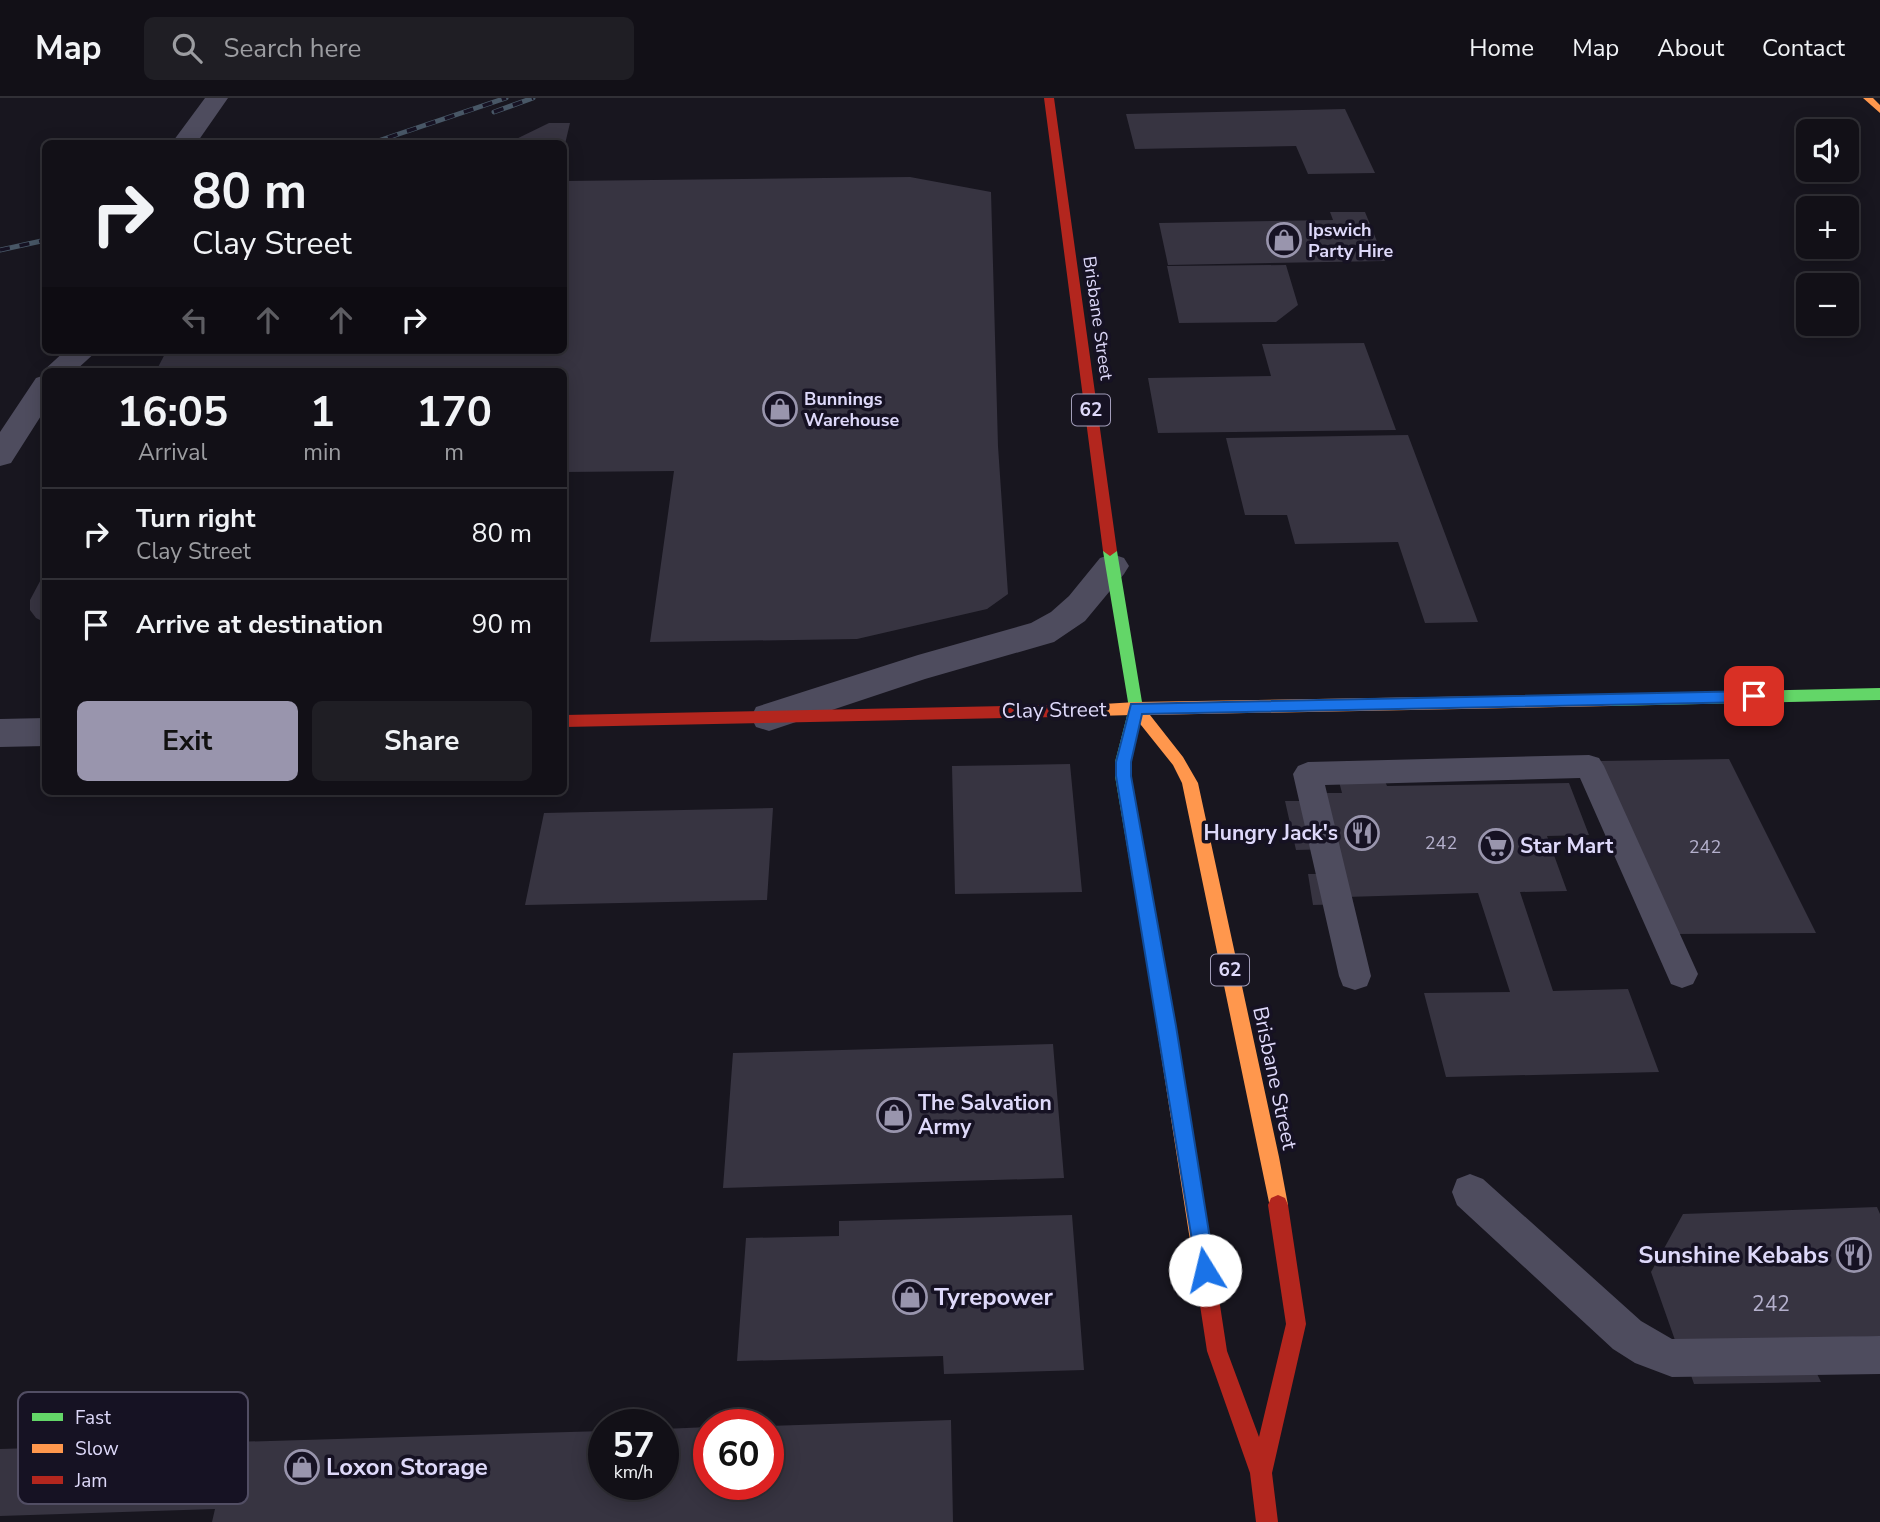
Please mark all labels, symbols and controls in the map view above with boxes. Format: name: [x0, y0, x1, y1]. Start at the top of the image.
search box: [144, 17, 634, 80]
text: Map: [35, 26, 102, 71]
icon: search: [168, 29, 206, 67]
text: Search here: [224, 31, 361, 66]
text: Home: [1469, 32, 1534, 64]
text: Map: [1572, 32, 1619, 64]
text: About: [1657, 32, 1724, 64]
text: Contact: [1762, 32, 1845, 64]
map controls: [1796, 119, 1859, 336]
button: sound: [1796, 119, 1859, 182]
text: 80 m: [192, 158, 307, 225]
icon: right: [77, 168, 168, 259]
button: +: [1796, 196, 1859, 259]
place label: Ipswich Party Hire: [1308, 218, 1394, 263]
shop icon: Ipswich Party Hire: [1265, 221, 1303, 259]
text: Clay Street: [192, 222, 352, 265]
street label: Brisbane Street: [1077, 254, 1119, 382]
button: −: [1796, 273, 1859, 336]
icon: left: [176, 301, 214, 339]
icon: ahead: [249, 301, 287, 339]
icon: ahead: [322, 301, 360, 339]
icon: right: [395, 301, 433, 339]
text: 16:05: [117, 384, 228, 441]
text: 1: [310, 384, 335, 441]
text: 170: [416, 384, 492, 441]
place label: Bunnings Warehouse: [804, 387, 900, 432]
shop icon: Bunnings Warehouse: [761, 390, 799, 428]
road number: 62: [1072, 394, 1110, 426]
text: Arrival: [138, 437, 207, 468]
text: min: [303, 437, 341, 468]
text: m: [444, 437, 464, 468]
text: Turn right: [136, 501, 255, 536]
icon: right: [77, 515, 115, 553]
text: 80 m: [472, 516, 532, 551]
text: Clay Street: [136, 536, 251, 567]
icon: arrive: [77, 606, 115, 644]
text: Arrive at destination: [136, 607, 383, 642]
text: 90 m: [472, 607, 532, 642]
pin: [1724, 666, 1784, 726]
icon: arrive: [1735, 677, 1773, 715]
street label: Clay Street: [1001, 695, 1107, 725]
button: Exit: [77, 701, 298, 781]
button: Share: [312, 701, 532, 781]
restaurant icon: Hungry Jack's: [1343, 814, 1381, 852]
place label: Hungry Jack's: [1204, 819, 1338, 847]
supermarket icon: Star Mart: [1477, 827, 1515, 865]
house number: 242: [1425, 831, 1457, 855]
place label: Star Mart: [1520, 832, 1614, 860]
house number: 242: [1689, 835, 1721, 859]
road number: 62: [1211, 954, 1249, 986]
street label: Brisbane Street: [1246, 1004, 1304, 1153]
place label: The Salvation Army: [918, 1089, 1052, 1141]
shop icon: The Salvation Army: [875, 1096, 913, 1134]
position arrow: [1168, 1233, 1242, 1307]
restaurant icon: Sunshine Kebabs: [1835, 1236, 1873, 1274]
place label: Sunshine Kebabs: [1638, 1239, 1829, 1271]
shop icon: Tyrepower: [891, 1278, 929, 1316]
place label: Tyrepower: [934, 1281, 1053, 1313]
house number: 242: [1752, 1290, 1790, 1318]
legend: [18, 1392, 248, 1504]
text: Fast: [75, 1405, 111, 1431]
speed limit sign: 60: [693, 1409, 784, 1500]
text: 57: [612, 1422, 655, 1469]
text: Slow: [75, 1436, 119, 1462]
shop icon: Loxon Storage: [283, 1448, 321, 1486]
place label: Loxon Storage: [326, 1451, 488, 1483]
text: km/h: [614, 1460, 653, 1484]
text: Jam: [74, 1468, 108, 1494]

